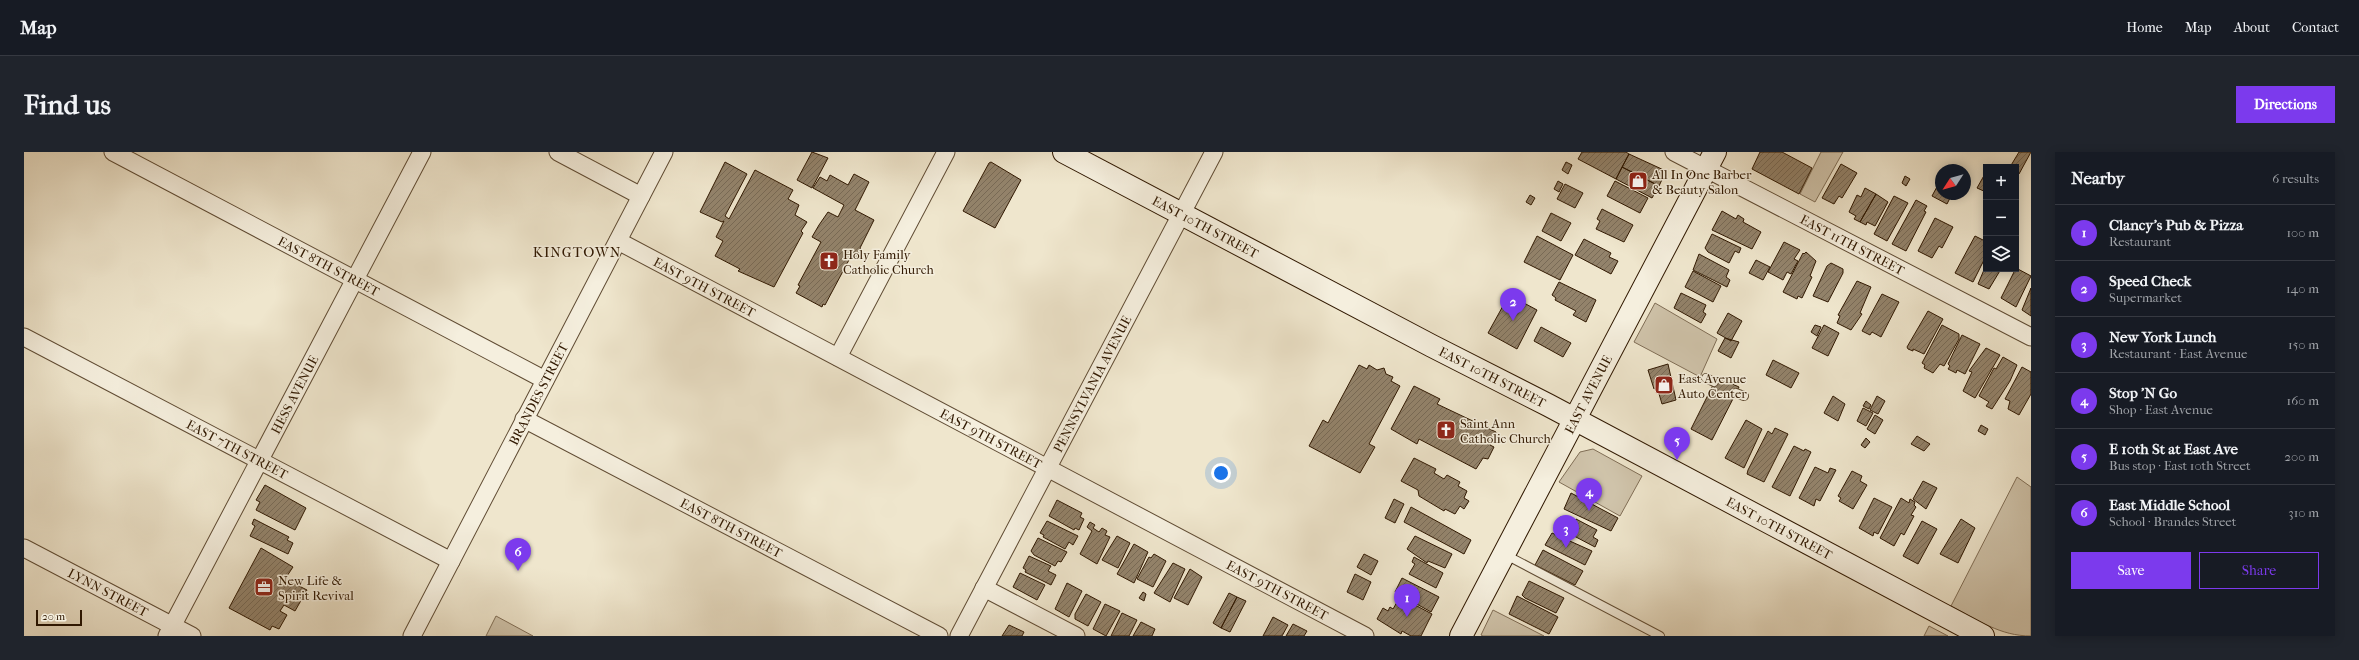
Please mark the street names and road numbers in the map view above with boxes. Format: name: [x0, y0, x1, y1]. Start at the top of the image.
street label: EAST 10TH STREET: [1150, 192, 1261, 261]
street label: EAST 11TH STREET: [1798, 211, 1907, 278]
street label: EAST 8TH STREET: [275, 233, 382, 299]
street label: EAST 9TH STREET: [651, 254, 758, 320]
street label: PENNSYLVANIA AVENUE: [1050, 313, 1134, 455]
street label: BRANDES STREET: [505, 340, 571, 447]
street label: EAST 10TH STREET: [1437, 343, 1549, 410]
street label: EAST AVENUE: [1561, 352, 1615, 436]
street label: HESS AVENUE: [267, 353, 321, 436]
street label: EAST 9TH STREET: [938, 405, 1045, 471]
street label: EAST 7TH STREET: [184, 416, 291, 482]
street label: EAST 10TH STREET: [1724, 494, 1835, 562]
street label: EAST 8TH STREET: [678, 495, 785, 560]
street label: EAST 9TH STREET: [1224, 557, 1331, 623]
street label: LYNN STREET: [66, 565, 151, 619]

